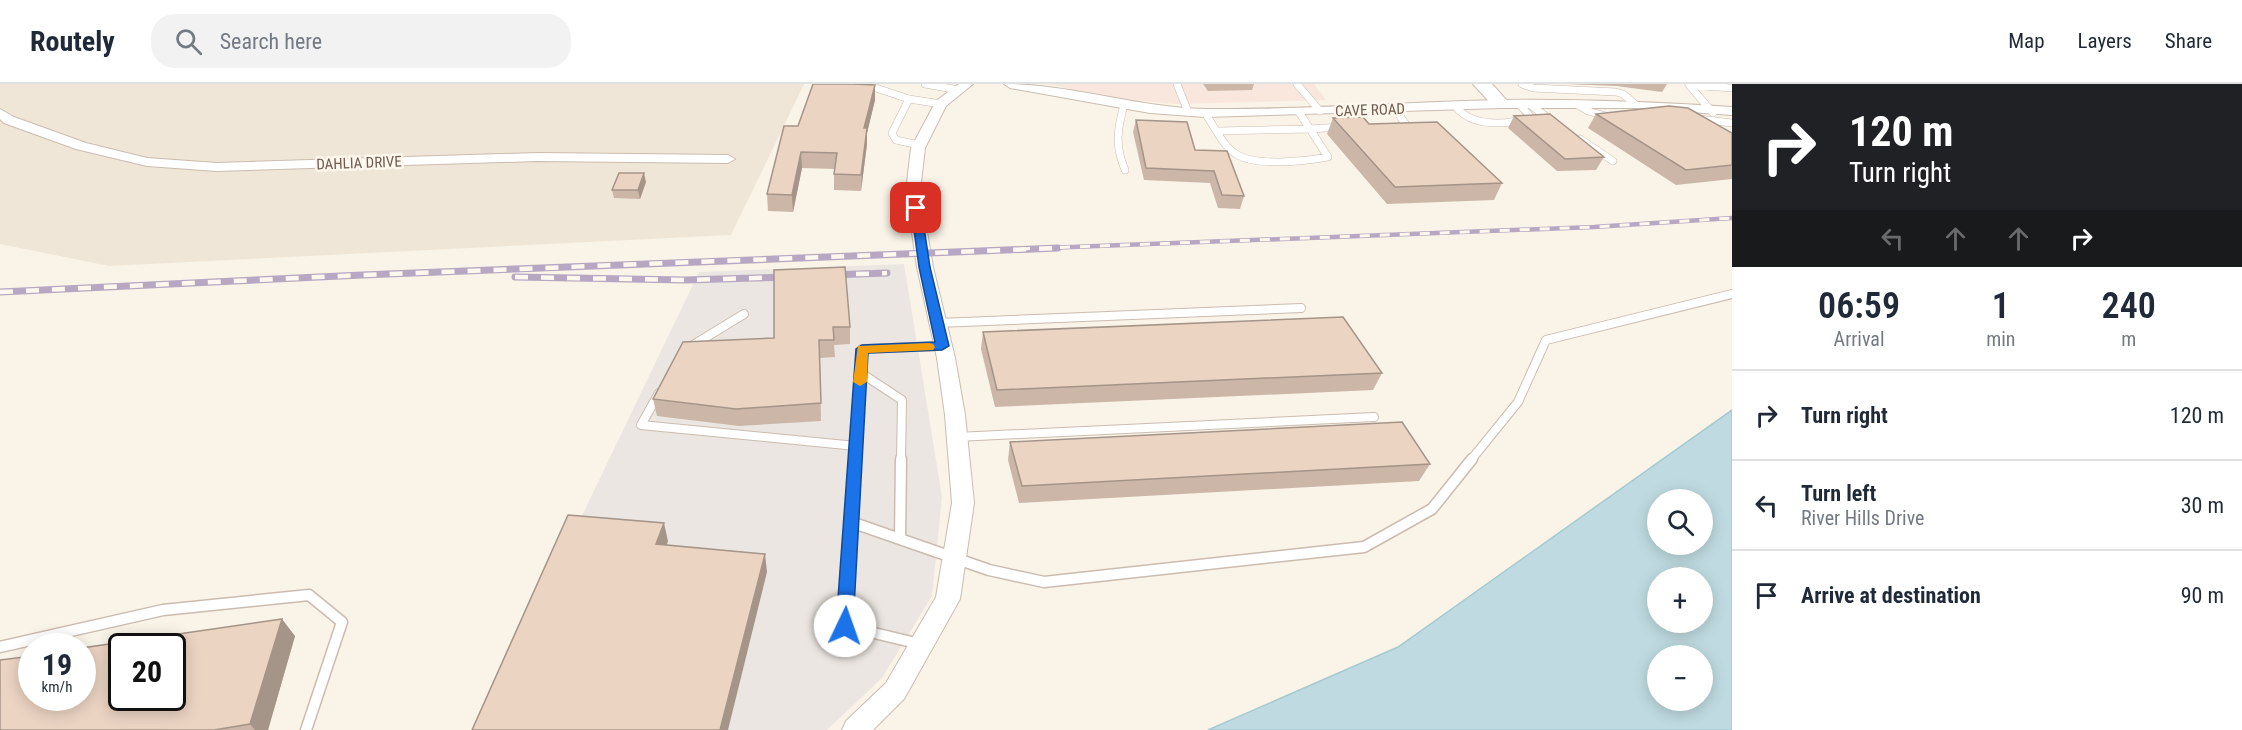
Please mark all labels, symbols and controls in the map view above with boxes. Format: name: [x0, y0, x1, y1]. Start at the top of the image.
search box: [151, 14, 571, 68]
text: Routely: [30, 25, 115, 58]
icon: search: [172, 25, 205, 58]
text: Search here: [220, 29, 322, 54]
text: Map: [2008, 29, 2045, 53]
text: Layers: [2078, 29, 2132, 53]
text: Share: [2165, 29, 2212, 53]
street label: CAVE ROAD: [1335, 100, 1405, 120]
text: 120 m: [1849, 107, 1954, 156]
icon: right: [1750, 108, 1828, 186]
street label: DAHLIA DRIVE: [316, 153, 402, 173]
text: Turn right: [1849, 157, 1951, 189]
pin: [890, 182, 941, 233]
icon: arrive: [899, 191, 932, 224]
icon: left: [1876, 222, 1909, 255]
icon: ahead: [1939, 222, 1972, 255]
icon: ahead: [2002, 222, 2035, 255]
icon: right: [2065, 222, 2098, 255]
text: 06:59: [1818, 285, 1900, 327]
text: 1: [1992, 285, 2010, 327]
text: 240: [2102, 285, 2156, 327]
text: Arrival: [1834, 327, 1885, 351]
text: min: [1986, 327, 2015, 351]
text: m: [2121, 327, 2136, 351]
icon: right: [1750, 399, 1783, 432]
text: Turn right: [1801, 403, 1888, 428]
text: 120 m: [2170, 403, 2224, 428]
text: Turn left: [1801, 481, 1876, 506]
map controls: [1647, 489, 1713, 711]
button: search: [1647, 489, 1713, 555]
icon: left: [1750, 489, 1783, 522]
text: 30 m: [2181, 493, 2224, 518]
text: River Hills Drive: [1801, 506, 1924, 530]
button: +: [1647, 567, 1713, 633]
icon: arrive: [1750, 579, 1783, 612]
text: Arrive at destination: [1801, 583, 1981, 608]
text: 90 m: [2181, 583, 2224, 608]
position arrow: [813, 594, 877, 658]
speed limit sign: 20: [108, 633, 186, 711]
button: −: [1647, 645, 1713, 711]
text: 19: [42, 647, 72, 682]
text: km/h: [42, 678, 72, 696]

